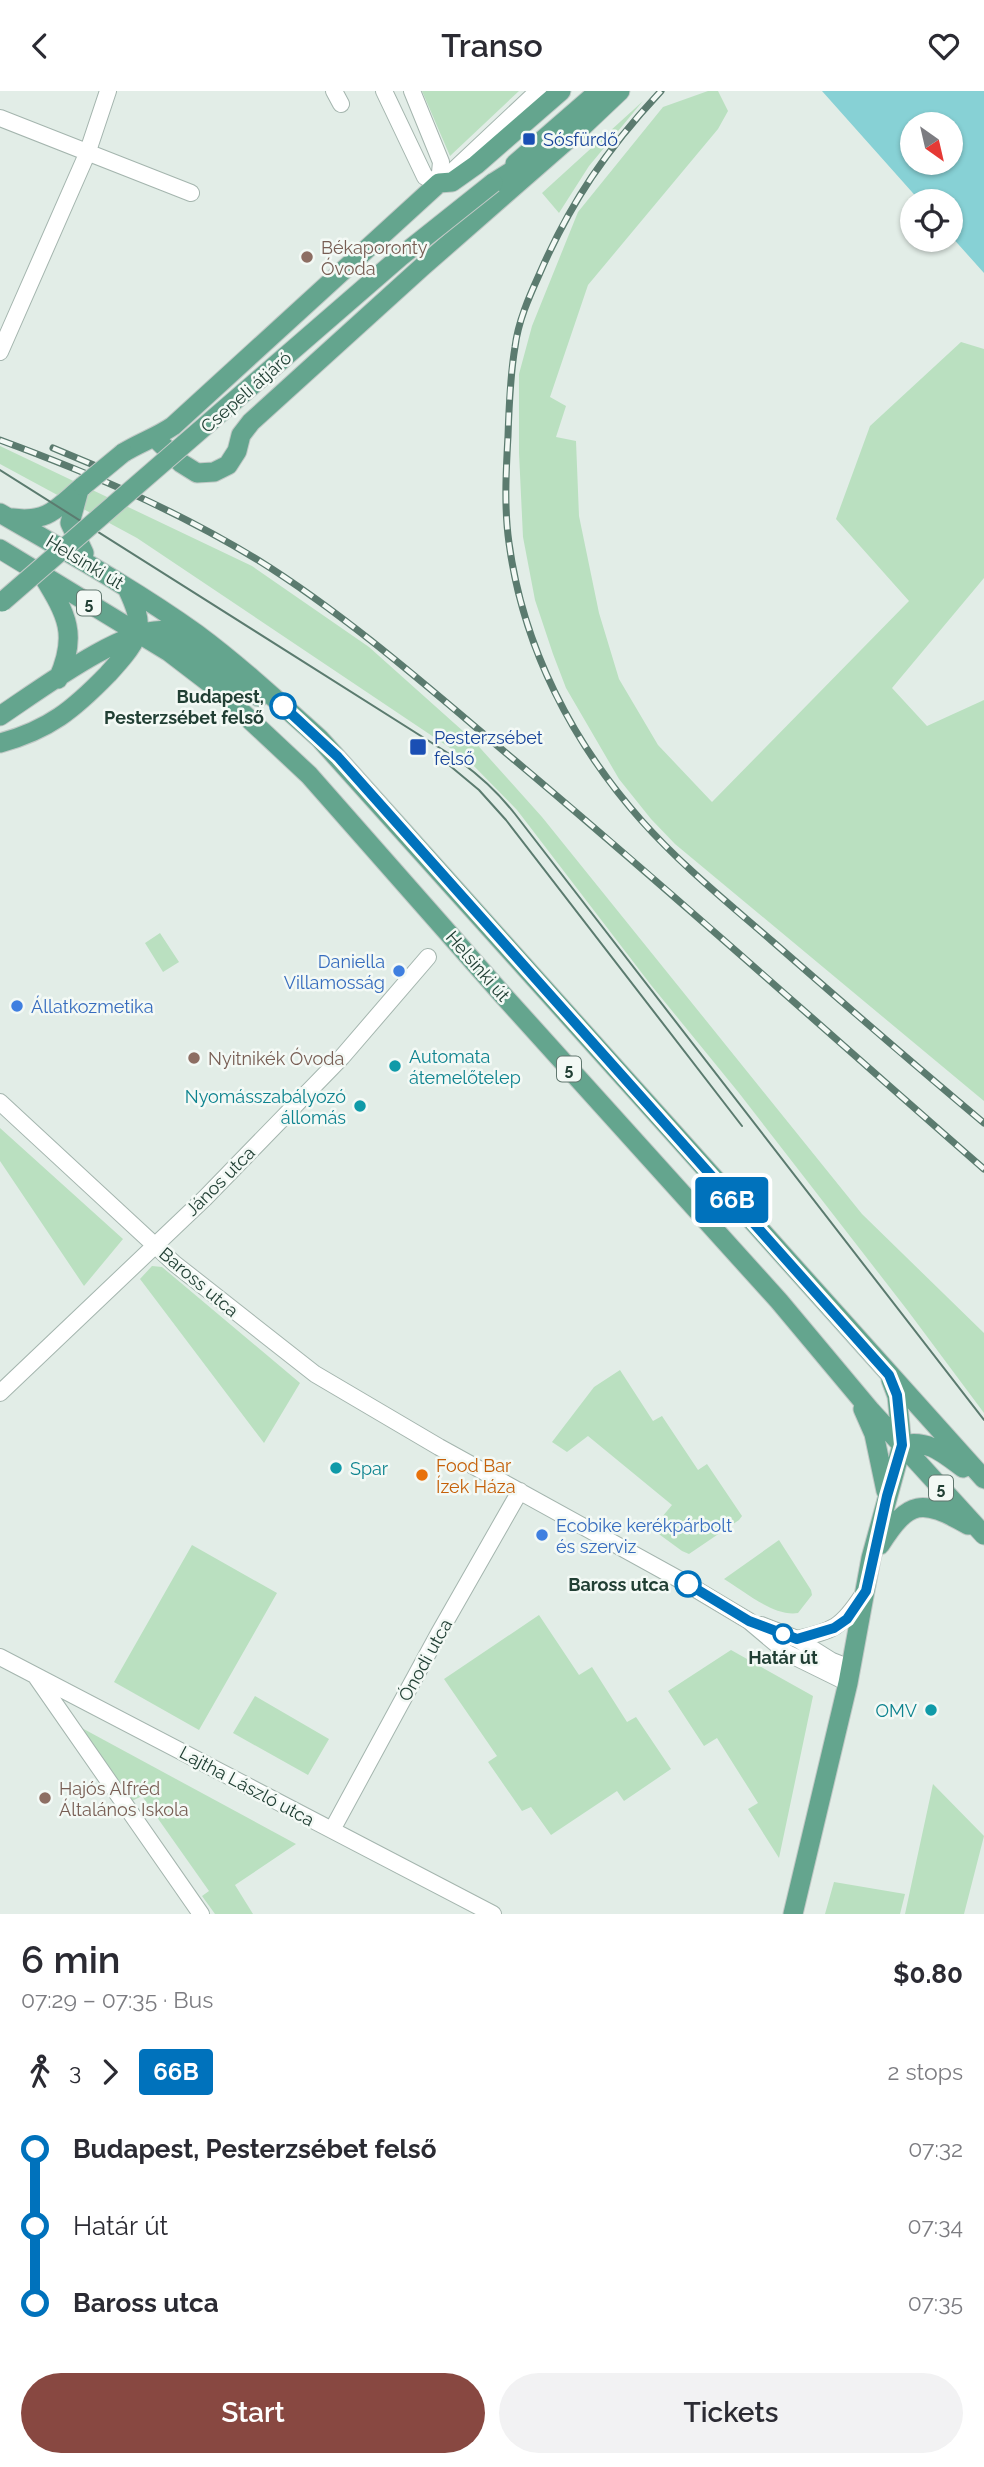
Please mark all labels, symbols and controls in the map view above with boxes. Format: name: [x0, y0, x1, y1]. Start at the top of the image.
icon: back: [21, 27, 59, 65]
text: Transo: [441, 27, 543, 64]
icon: heart: [925, 27, 963, 65]
north arrow: [900, 112, 962, 175]
map controls: [900, 112, 963, 252]
place label: Sósfürdő: [543, 129, 618, 150]
marker: Sósfürdő: [521, 131, 537, 147]
button: locate: [900, 189, 963, 252]
place label: Békaporonty Óvoda: [321, 237, 428, 279]
marker: Békaporonty Óvoda: [299, 249, 315, 265]
street label: Csepeli átjáró: [196, 347, 296, 437]
street label: Helsinki út: [43, 531, 127, 593]
road number: 5: [77, 590, 101, 615]
place label: Budapest, Pesterzsébet felső: [104, 686, 264, 728]
marker: Budapest, Pesterzsébet felső: [270, 693, 296, 719]
place label: Pesterzsébet felső: [434, 727, 543, 769]
marker: Pesterzsébet felső: [408, 737, 428, 757]
street label: Helsinki út: [442, 926, 514, 1006]
place label: Daniella Villamosság: [284, 951, 385, 993]
marker: Daniella Villamosság: [391, 963, 407, 979]
place label: Állatkozmetika: [31, 995, 153, 1017]
marker: Állatkozmetika: [9, 998, 25, 1014]
place label: Automata átemelőtelep: [409, 1046, 521, 1088]
place label: Nyitnikék Óvoda: [208, 1047, 344, 1069]
marker: Nyitnikék Óvoda: [186, 1050, 202, 1066]
road number: 5: [557, 1057, 581, 1081]
marker: Automata átemelőtelep: [387, 1058, 403, 1074]
place label: Nyomásszabályozó állomás: [185, 1086, 346, 1128]
marker: Nyomásszabályozó állomás: [352, 1098, 368, 1114]
street label: János utca: [181, 1142, 259, 1220]
line badge: 66B: [692, 1177, 772, 1223]
text: 66B: [709, 1185, 755, 1214]
street label: Baross utca: [155, 1243, 243, 1321]
place label: Food Bar Ízek Háza: [436, 1455, 515, 1497]
place label: Spar: [350, 1458, 389, 1479]
marker: Spar: [328, 1460, 344, 1476]
marker: Food Bar Ízek Háza: [414, 1467, 430, 1483]
road number: 5: [929, 1476, 953, 1501]
place label: Ecobike kerékpárbolt és szerviz: [556, 1515, 732, 1557]
marker: Ecobike kerékpárbolt és szerviz: [534, 1527, 550, 1543]
marker: Baross utca: [675, 1571, 701, 1597]
place label: Baross utca: [568, 1574, 669, 1595]
street label: Ónodi utca: [393, 1615, 456, 1705]
marker: Határ út: [773, 1624, 793, 1644]
place label: Határ út: [748, 1647, 818, 1668]
place label: OMV: [875, 1700, 917, 1721]
marker: OMV: [923, 1702, 939, 1718]
street label: Lajtha László utca: [176, 1742, 318, 1830]
place label: Hajós Alfréd Általános Iskola: [59, 1778, 189, 1820]
marker: Hajós Alfréd Általános Iskola: [37, 1790, 53, 1806]
text: 6 min: [21, 1937, 121, 1982]
text: $0.80: [893, 1959, 963, 1989]
text: 07:29 – 07:35 · Bus: [21, 1986, 213, 2013]
icon: walk: [21, 2053, 59, 2091]
icon: forward: [91, 2053, 129, 2091]
text: 66B: [153, 2057, 199, 2086]
text: 3: [69, 2058, 81, 2085]
text: 2 stops: [888, 2058, 963, 2085]
text: Budapest, Pesterzsébet felső: [73, 2134, 436, 2164]
text: 07:32: [908, 2135, 963, 2162]
text: Határ út: [73, 2211, 168, 2241]
text: 07:34: [908, 2212, 963, 2239]
text: Baross utca: [73, 2288, 219, 2318]
text: 07:35: [908, 2289, 963, 2316]
button: Start: [21, 2373, 485, 2453]
button: Tickets: [499, 2373, 963, 2453]

